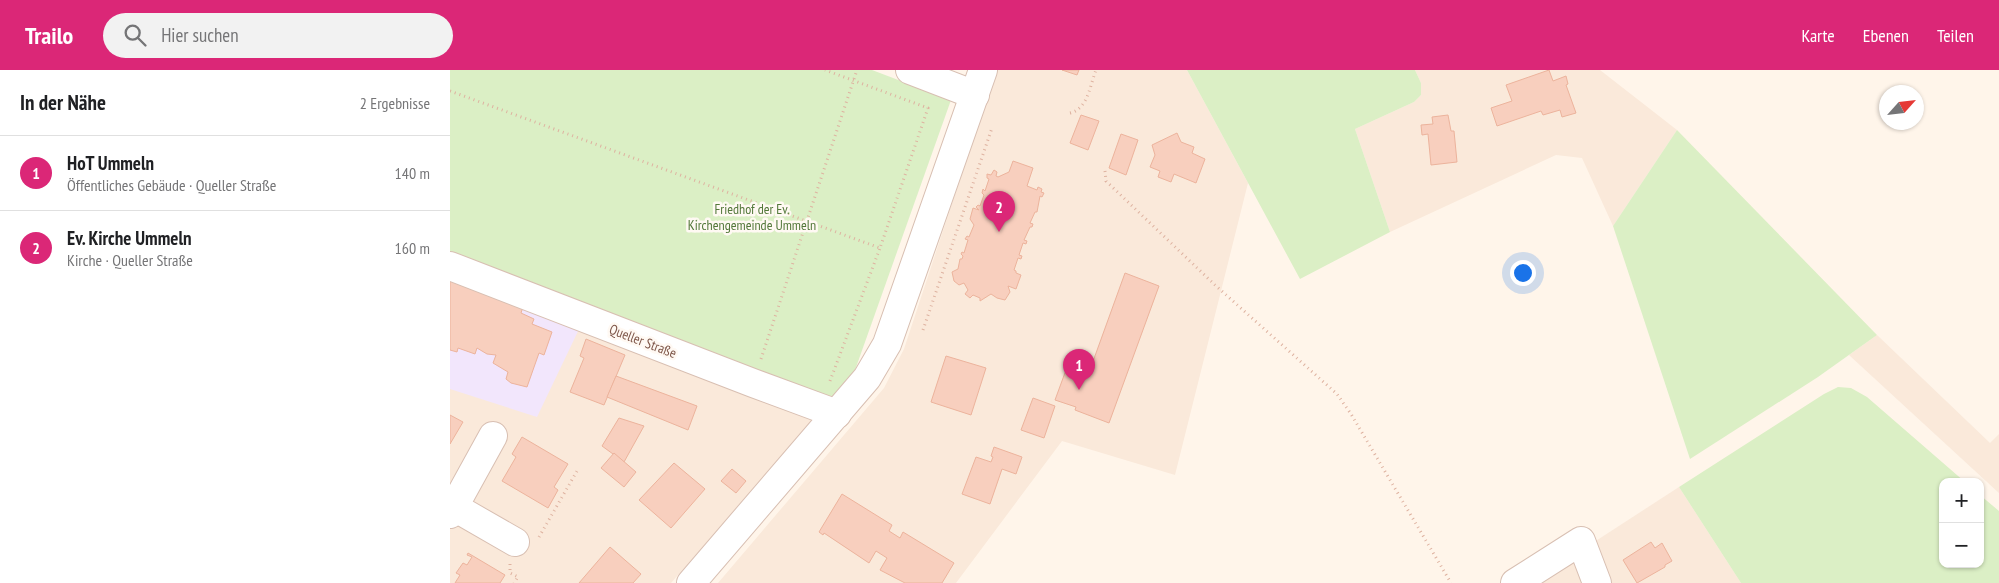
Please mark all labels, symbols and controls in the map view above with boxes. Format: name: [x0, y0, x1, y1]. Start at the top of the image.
search box: [103, 13, 453, 58]
text: Trailo: [25, 20, 73, 51]
icon: search: [121, 21, 149, 49]
text: Hier suchen: [161, 23, 239, 47]
text: Karte: [1801, 24, 1835, 47]
text: Ebenen: [1863, 24, 1909, 47]
text: Teilen: [1937, 24, 1974, 47]
north arrow: [1879, 85, 1924, 130]
text: In der Nähe: [20, 89, 106, 116]
text: 2 Ergebnisse: [360, 93, 430, 113]
text: HoT Ummeln: [67, 151, 154, 175]
text: 1: [32, 163, 40, 183]
text: 140 m: [395, 163, 430, 183]
text: Öffentliches Gebäude · Queller Straße: [67, 175, 276, 195]
pin: 2: [983, 191, 1015, 232]
park label: Friedhof der Ev. Kirchengemeinde Ummeln: [688, 200, 816, 234]
text: Ev. Kirche Ummeln: [67, 226, 192, 250]
text: 2: [32, 238, 40, 258]
text: 160 m: [395, 238, 430, 258]
text: Kirche · Queller Straße: [67, 250, 193, 270]
your location: [1510, 260, 1536, 286]
street label: Queller Straße: [607, 320, 679, 362]
pin: 1: [1063, 349, 1095, 390]
map controls: [1939, 478, 1984, 568]
button: +: [1939, 478, 1984, 523]
button: −: [1939, 523, 1984, 568]

